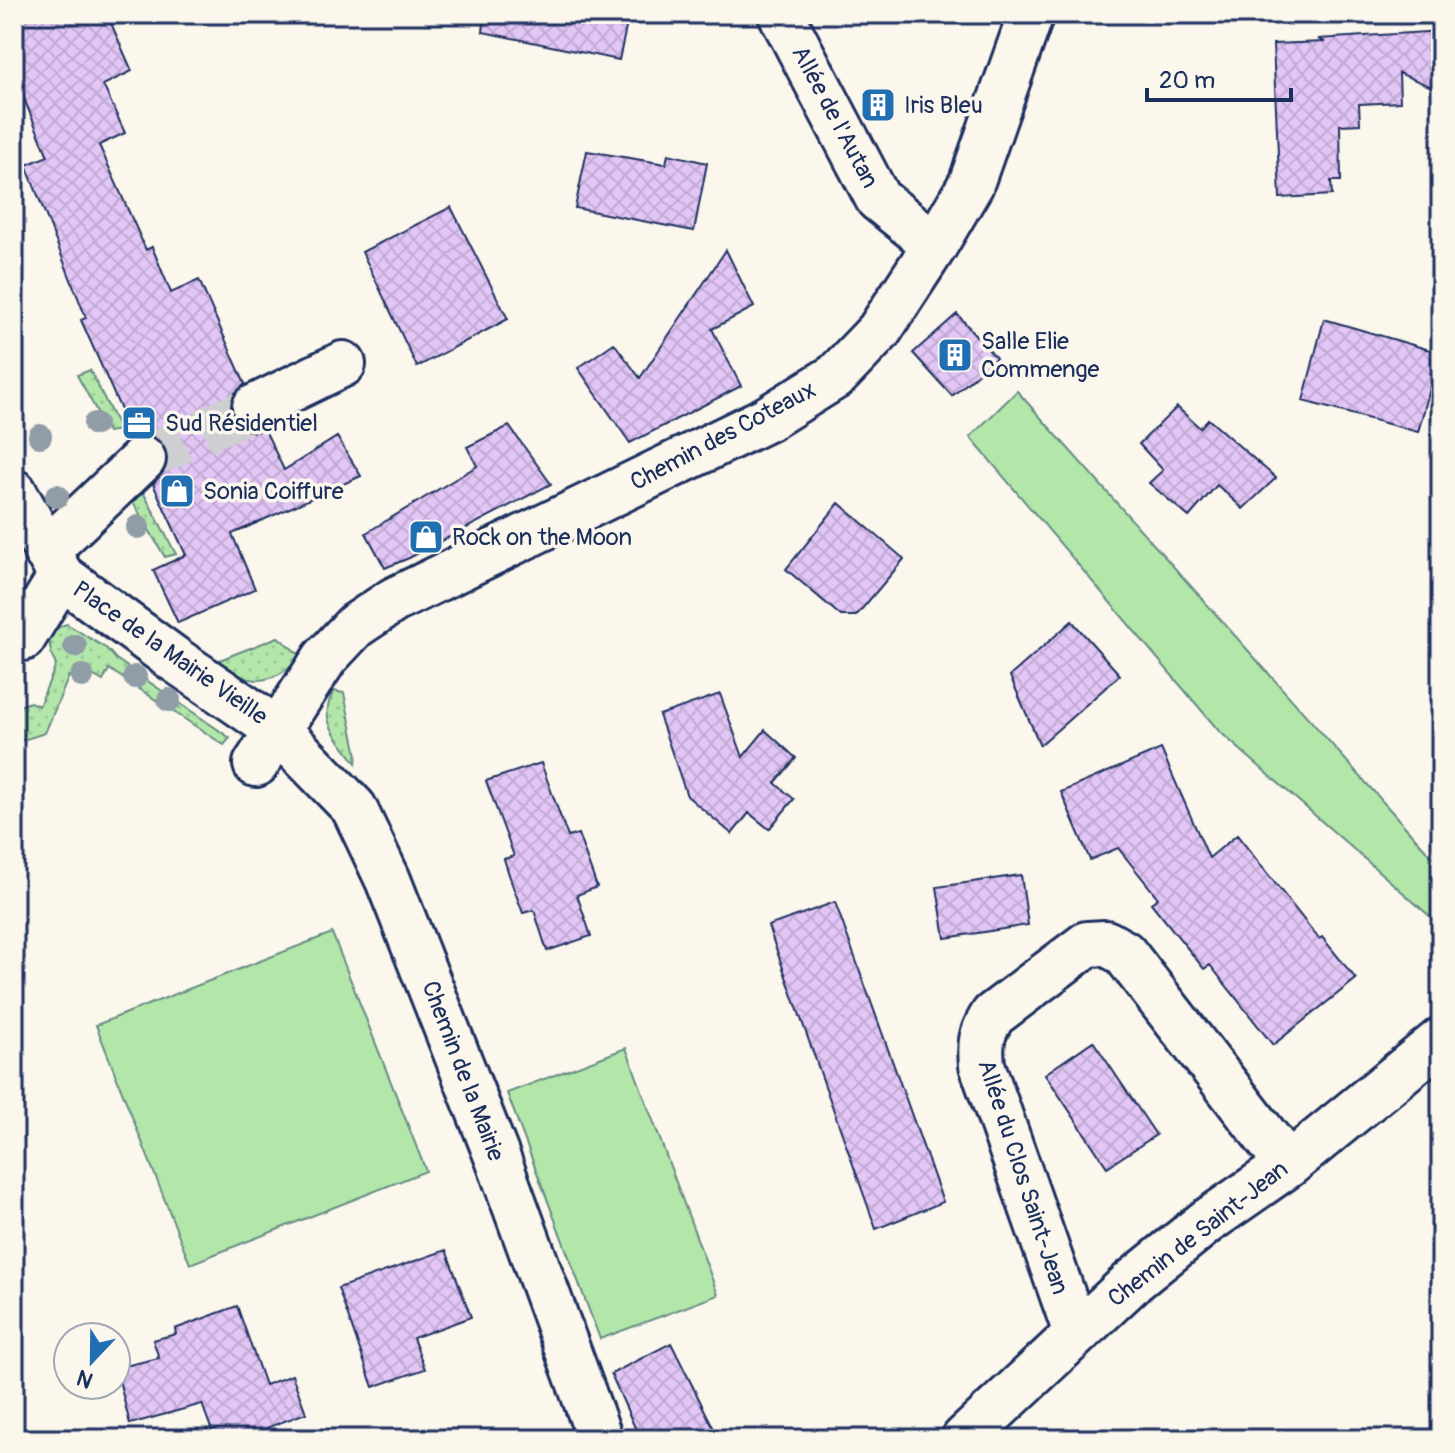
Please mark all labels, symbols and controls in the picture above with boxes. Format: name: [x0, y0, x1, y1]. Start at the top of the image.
street label: Allée de l'Autan: [785, 41, 885, 193]
scale bar: [1147, 52, 1291, 102]
text: 20 m: [1159, 66, 1215, 95]
building icon: Iris Bleu: [859, 86, 897, 124]
place label: Iris Bleu: [904, 91, 983, 120]
place label: Salle Elie Commenge: [981, 327, 1100, 384]
building icon: Salle Elie Commenge: [936, 336, 974, 374]
street label: Chemin des Coteaux: [625, 375, 821, 497]
office icon: Sud Résidentiel: [120, 404, 158, 442]
place label: Sud Résidentiel: [165, 409, 318, 438]
shop icon: Sonia Coiffure: [158, 472, 196, 510]
place label: Sonia Coiffure: [203, 477, 344, 506]
shop icon: Rock on the Moon: [407, 518, 445, 556]
place label: Rock on the Moon: [452, 523, 632, 552]
street label: Place de la Mairie Vieille: [67, 575, 273, 731]
street label: Chemin de la Mairie: [415, 977, 511, 1165]
street label: Allée du Clos Saint-Jean: [971, 1056, 1075, 1298]
street label: Chemin de Saint-Jean: [1102, 1155, 1294, 1313]
north arrow: [52, 1321, 132, 1401]
text: N: [73, 1363, 97, 1394]

